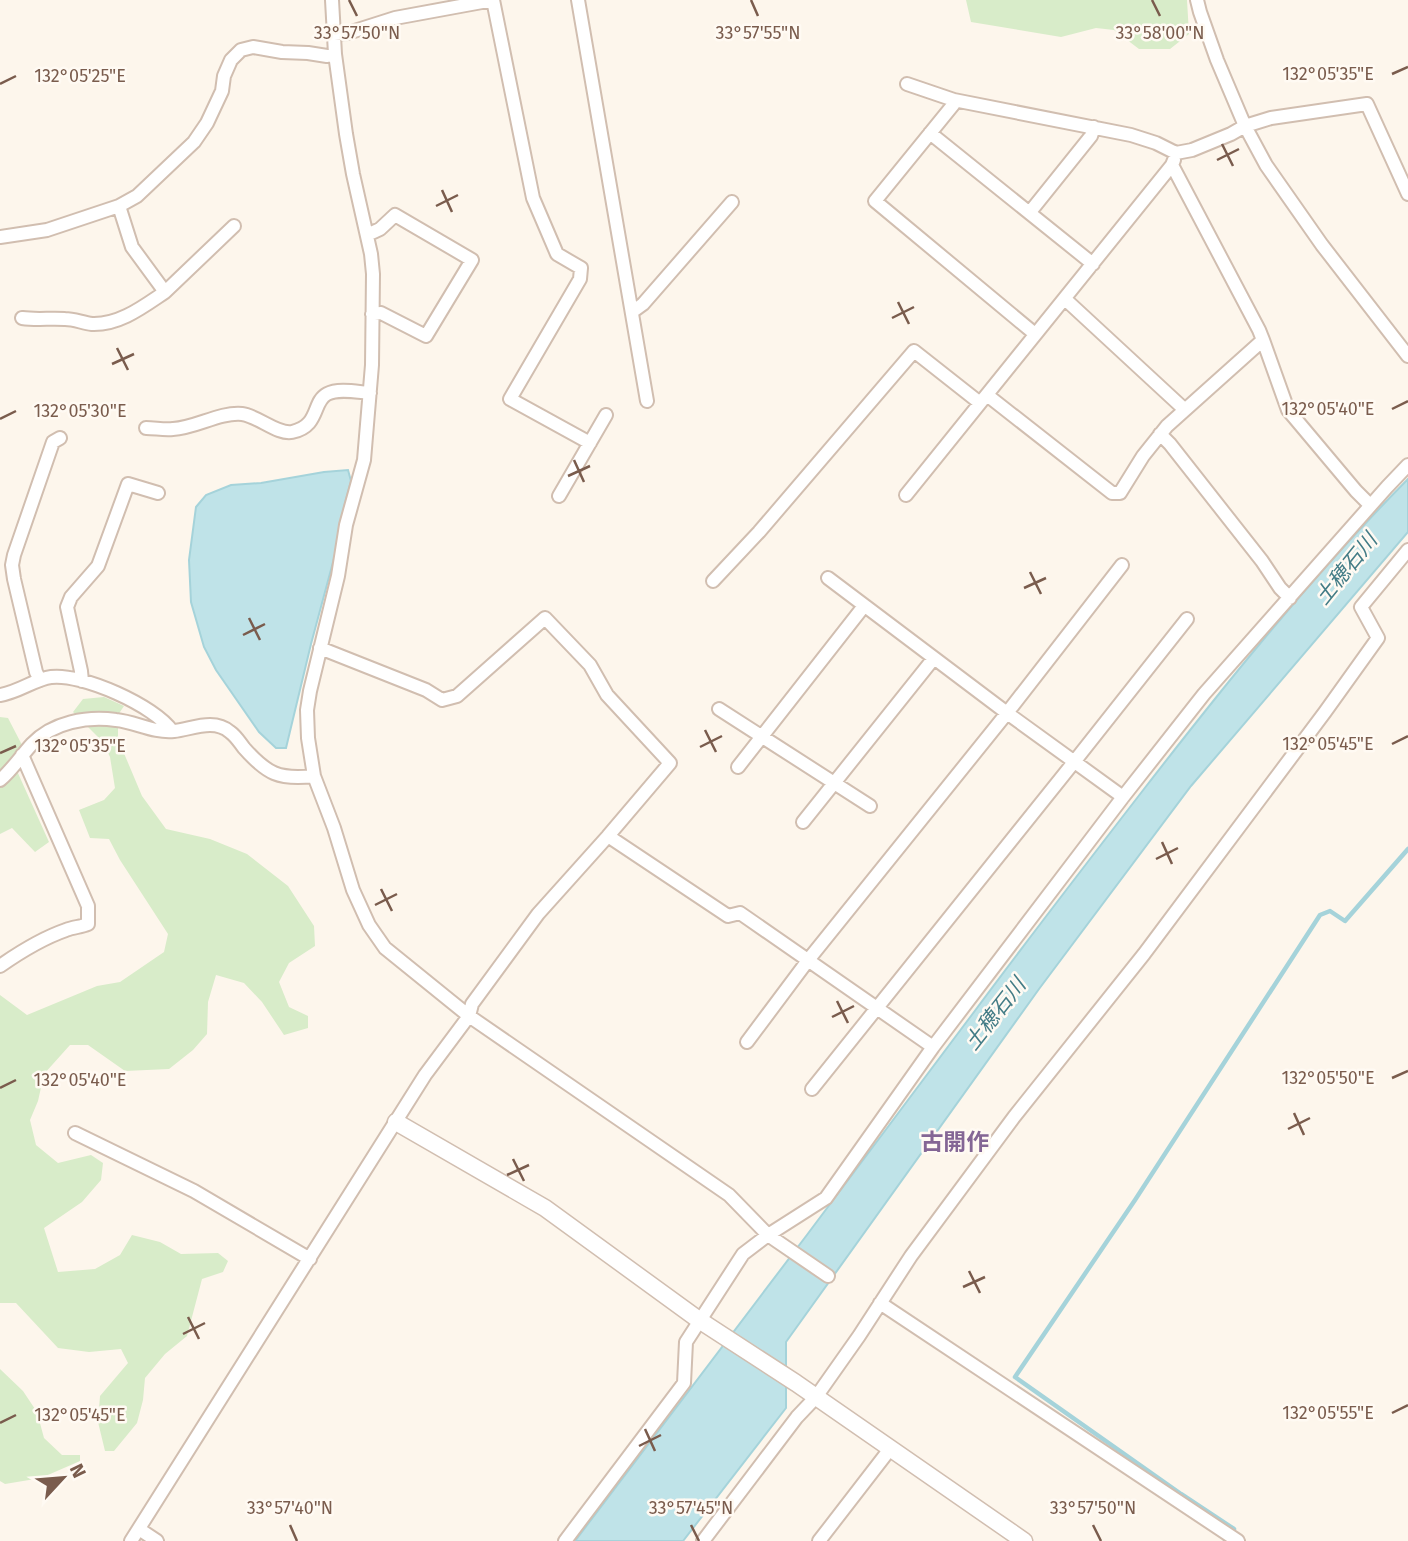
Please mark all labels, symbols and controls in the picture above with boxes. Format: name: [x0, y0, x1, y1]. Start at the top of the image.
text: 33°57'50"N: [314, 22, 400, 44]
text: 33°57'55"N: [716, 22, 800, 44]
text: 33°58'00"N: [1115, 22, 1205, 44]
text: 132°05'35"E: [1282, 63, 1374, 85]
text: 132°05'25"E: [34, 65, 126, 87]
text: 132°05'40"E: [1282, 398, 1374, 420]
text: 132°05'30"E: [33, 400, 127, 422]
water label: 土穂石川: [1309, 527, 1384, 610]
text: 132°05'45"E: [1282, 733, 1374, 755]
text: 132°05'35"E: [34, 735, 126, 757]
water label: 土穂石川: [959, 971, 1032, 1055]
text: 132°05'50"E: [1281, 1067, 1375, 1089]
text: 132°05'40"E: [34, 1069, 126, 1091]
district label: 古開作: [921, 1128, 990, 1156]
text: 132°05'55"E: [1282, 1402, 1374, 1424]
text: 132°05'45"E: [34, 1404, 126, 1426]
north arrow: [28, 1443, 98, 1513]
text: N: [65, 1460, 91, 1481]
text: 33°57'40"N: [247, 1497, 333, 1519]
text: 33°57'45"N: [649, 1497, 733, 1519]
text: 33°57'50"N: [1050, 1497, 1136, 1519]

